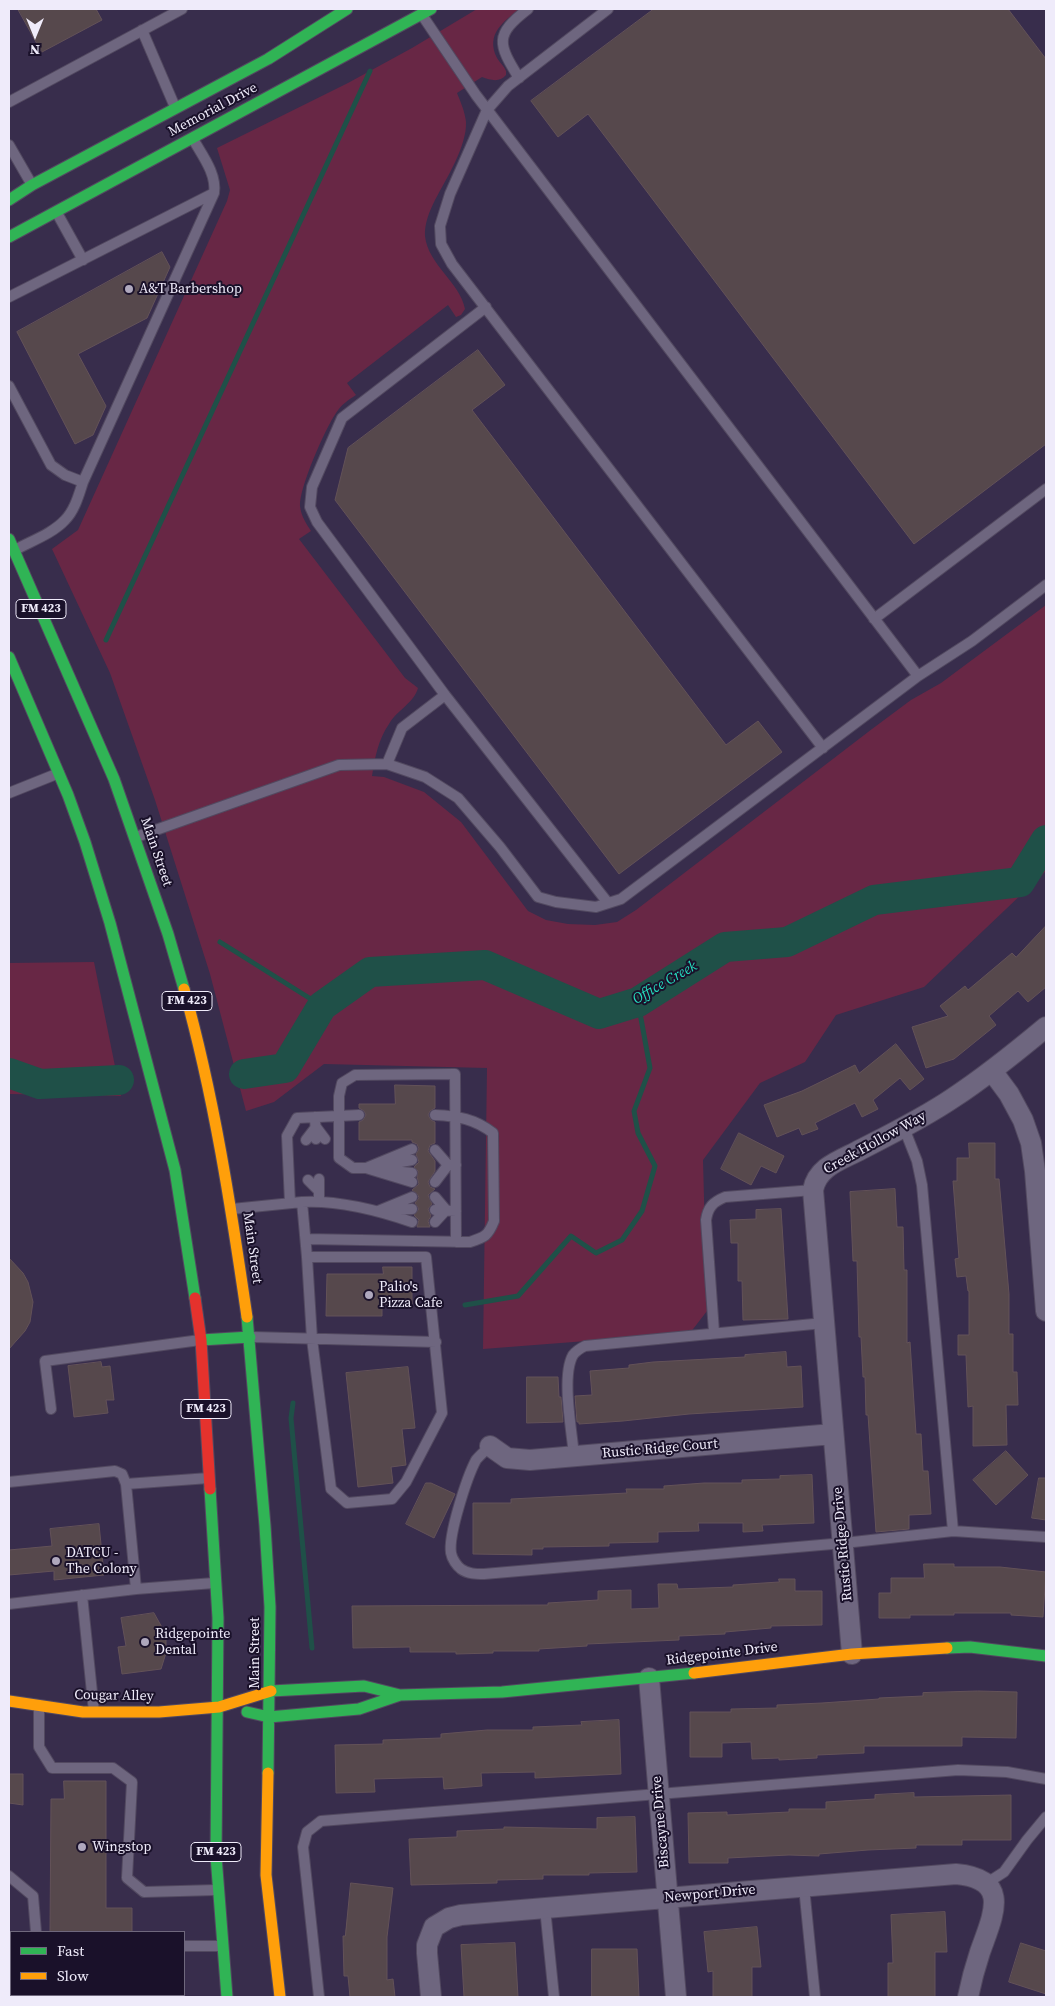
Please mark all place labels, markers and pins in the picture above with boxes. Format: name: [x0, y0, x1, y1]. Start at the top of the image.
place label: A&T Barbershop: [139, 281, 242, 297]
marker: A&T Barbershop: [123, 283, 135, 295]
place label: Palio's Pizza Cafe: [379, 1279, 443, 1311]
marker: Palio's Pizza Cafe: [363, 1289, 375, 1301]
place label: DATCU - The Colony: [66, 1545, 137, 1578]
marker: DATCU - The Colony: [50, 1555, 62, 1567]
place label: Ridgepointe Dental: [155, 1626, 230, 1658]
marker: Ridgepointe Dental: [139, 1636, 151, 1648]
place label: Wingstop: [92, 1839, 151, 1855]
marker: Wingstop: [76, 1841, 88, 1853]

